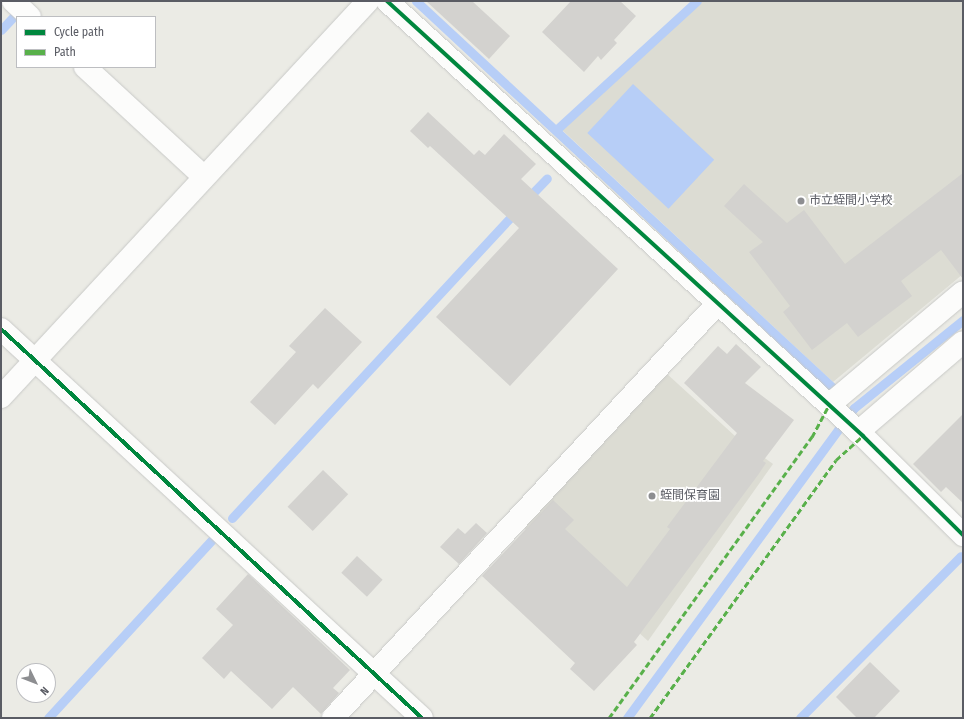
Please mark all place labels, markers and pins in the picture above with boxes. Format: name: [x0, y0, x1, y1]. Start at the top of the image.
place label: 市立蛭間小学校: [809, 194, 893, 208]
marker: 市立蛭間小学校: [796, 196, 806, 206]
place label: 蛭間保育園: [660, 489, 720, 503]
marker: 蛭間保育園: [647, 491, 657, 501]

